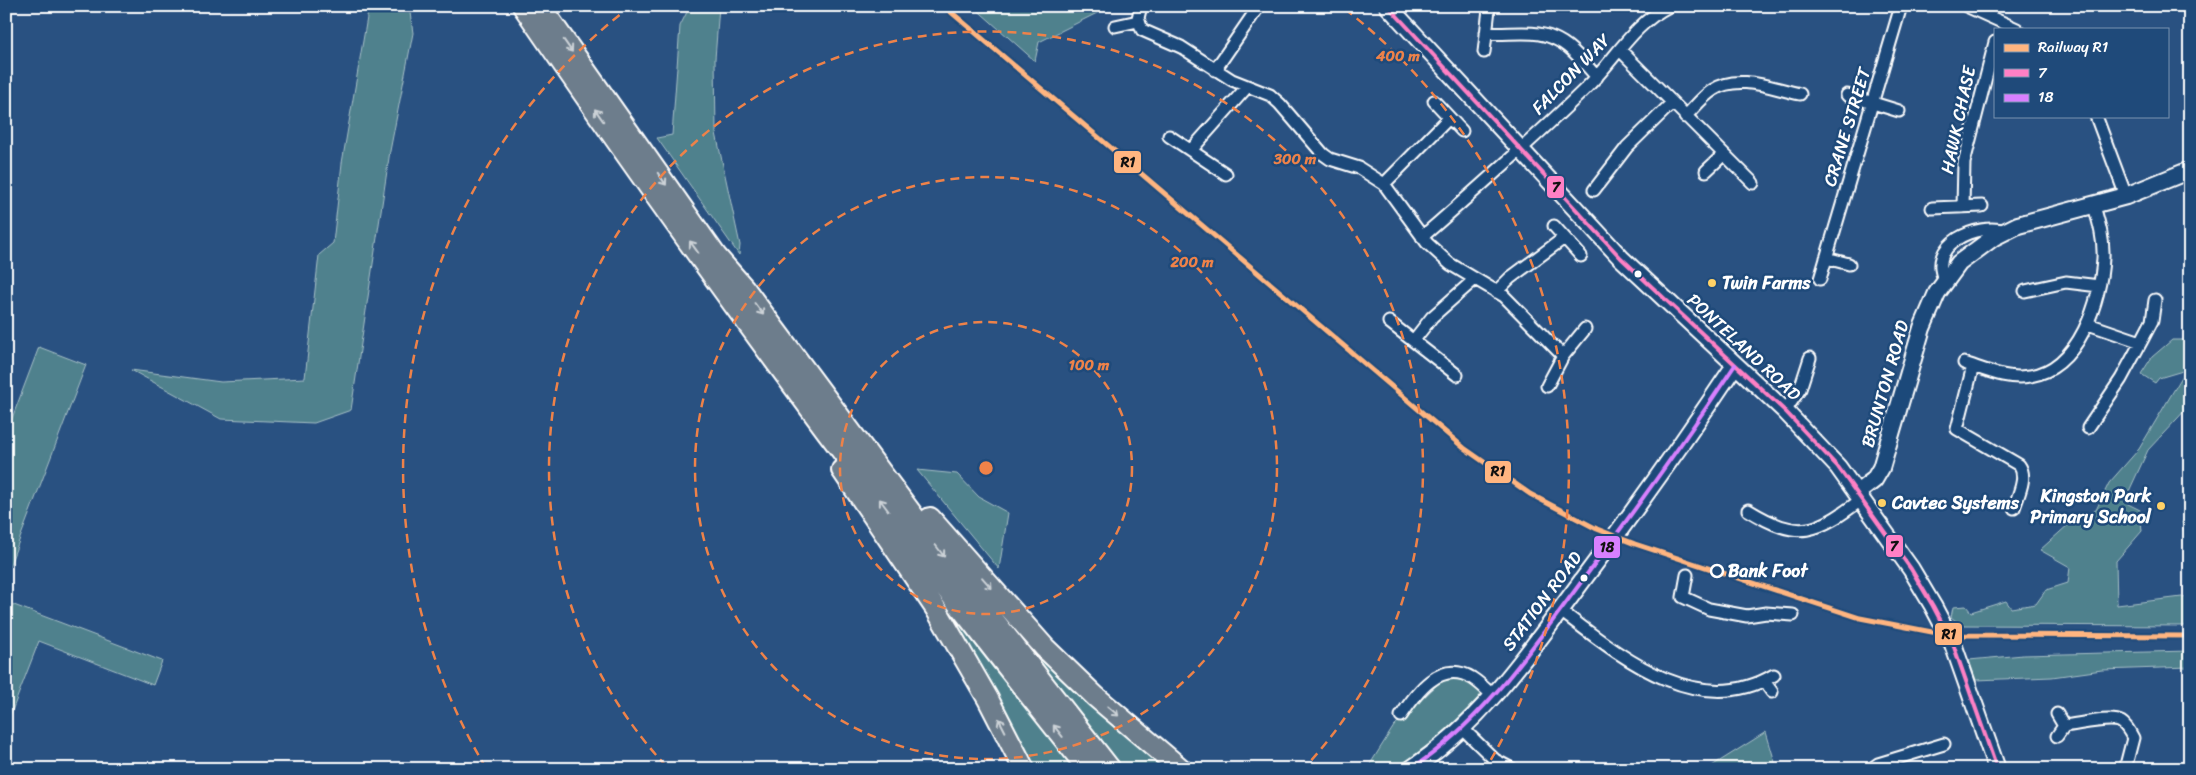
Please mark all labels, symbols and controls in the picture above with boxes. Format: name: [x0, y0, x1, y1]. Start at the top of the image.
street label: FALCON WAY: [1523, 25, 1619, 122]
legend: [1994, 28, 2168, 118]
text: Railway R1: [2038, 34, 2108, 60]
one-way arrow: [563, 39, 573, 53]
text: 400 m: [1375, 43, 1420, 69]
text: 7: [2038, 60, 2048, 86]
street label: HAWK CHASE: [1931, 62, 1985, 177]
street label: CRANE STREET: [1814, 63, 1881, 190]
text: 18: [2038, 84, 2053, 110]
one-way arrow: [594, 109, 604, 123]
text: 300 m: [1273, 146, 1317, 172]
line badge: R1: [1113, 150, 1142, 174]
text: R1: [1120, 150, 1135, 175]
one-way arrow: [657, 172, 667, 186]
line badge: 7: [1546, 175, 1565, 199]
text: 7: [1552, 175, 1561, 200]
one-way arrow: [689, 241, 699, 255]
text: 200 m: [1169, 249, 1214, 275]
place label: Twin Farms: [1722, 267, 1811, 299]
unlabelled marker: [1633, 269, 1643, 279]
marker: Twin Farms: [1706, 277, 1718, 289]
street label: PONTELAND ROAD: [1679, 285, 1809, 409]
one-way arrow: [754, 302, 765, 315]
street label: BRUNTON ROAD: [1852, 316, 1918, 451]
text: 100 m: [1069, 352, 1110, 378]
centre of rings: [977, 459, 995, 477]
text: R1: [1490, 459, 1505, 484]
line badge: R1: [1484, 460, 1512, 484]
place label: Kingston Park Primary School: [2030, 480, 2152, 533]
place label: Cavtec Systems: [1891, 487, 2020, 519]
marker: Cavtec Systems: [1876, 497, 1888, 509]
one-way arrow: [879, 498, 889, 512]
marker: Kingston Park Primary School: [2155, 500, 2167, 512]
line badge: 7: [1885, 534, 1904, 558]
text: 7: [1890, 534, 1899, 559]
line badge: 18: [1593, 535, 1621, 559]
text: 18: [1600, 535, 1615, 560]
one-way arrow: [935, 544, 945, 558]
street label: STATION ROAD: [1493, 544, 1591, 658]
place label: Bank Foot: [1728, 555, 1809, 587]
marker: Bank Foot: [1710, 564, 1724, 578]
unlabelled marker: [1579, 573, 1589, 583]
one-way arrow: [981, 577, 992, 590]
line badge: R1: [1934, 622, 1963, 646]
text: R1: [1941, 622, 1956, 647]
one-way arrow: [1106, 706, 1119, 717]
one-way arrow: [997, 718, 1007, 733]
one-way arrow: [1052, 724, 1063, 737]

